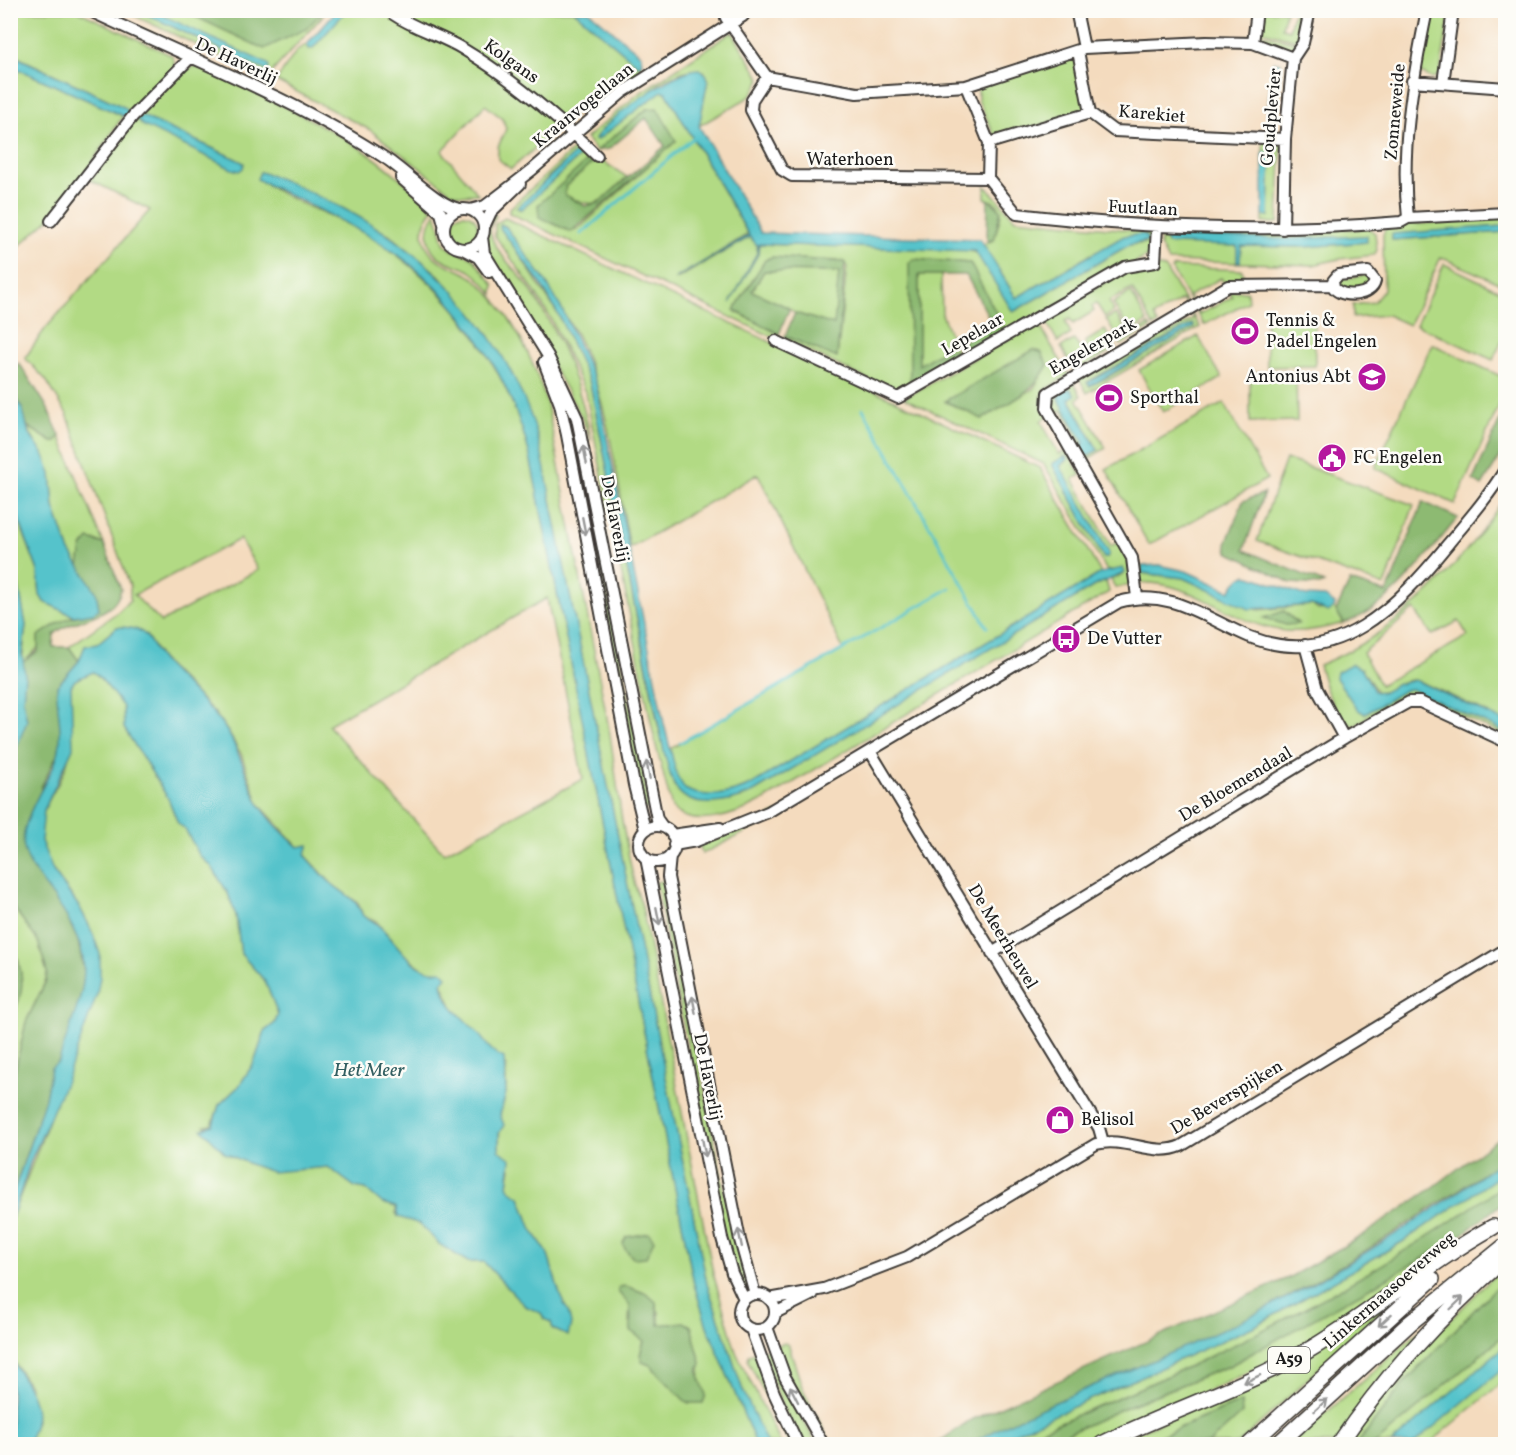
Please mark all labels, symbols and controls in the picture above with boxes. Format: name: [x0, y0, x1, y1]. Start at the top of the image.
street label: De Haverlij: [191, 32, 281, 92]
street label: Kolgans: [478, 34, 544, 90]
street label: Kraanvogellaan: [528, 57, 640, 155]
street label: Zonneweide: [1379, 63, 1413, 161]
street label: Goudplevier: [1255, 67, 1289, 167]
street label: Karekiet: [1117, 100, 1187, 130]
street label: Waterhoen: [806, 148, 894, 173]
street label: Fuutlaan: [1107, 195, 1179, 223]
street label: Lepelaar: [937, 307, 1009, 363]
place label: Tennis & Padel Engelen: [1266, 309, 1377, 355]
street label: Engelerpark: [1045, 312, 1142, 382]
sports icon: Tennis & Padel Engelen: [1229, 315, 1261, 347]
school or university icon: Antonius Abt: [1356, 361, 1388, 393]
place label: Antonius Abt: [1245, 365, 1351, 390]
sports icon: Sporthal: [1093, 382, 1125, 414]
place label: Sporthal: [1130, 386, 1199, 411]
public building icon: FC Engelen: [1316, 442, 1348, 474]
one-way arrow: [579, 446, 590, 466]
place label: FC Engelen: [1353, 446, 1443, 471]
street label: De Haverlij: [593, 473, 635, 565]
one-way arrow: [579, 516, 590, 535]
bus stop icon: De Vutter: [1050, 623, 1082, 655]
place label: De Vutter: [1087, 627, 1162, 652]
street label: De Bloemendaal: [1174, 741, 1298, 829]
one-way arrow: [641, 761, 653, 780]
street label: De Meerheuvel: [961, 880, 1043, 994]
one-way arrow: [653, 905, 664, 925]
one-way arrow: [688, 996, 699, 1016]
street label: De Haverlij: [686, 1031, 728, 1123]
street label: De Beverspijken: [1166, 1054, 1288, 1142]
water label: Het Meer: [333, 1057, 405, 1085]
shop icon: Belisol: [1044, 1104, 1076, 1136]
place label: Belisol: [1081, 1108, 1134, 1133]
one-way arrow: [699, 1138, 710, 1157]
street label: Linkermaasoeverweg: [1318, 1226, 1462, 1356]
one-way arrow: [734, 1228, 745, 1248]
one-way arrow: [1449, 1295, 1464, 1310]
one-way arrow: [1378, 1313, 1393, 1327]
road number: A59: [1268, 1347, 1310, 1373]
one-way arrow: [1244, 1373, 1262, 1385]
one-way arrow: [787, 1385, 799, 1403]
one-way arrow: [1313, 1398, 1328, 1412]

